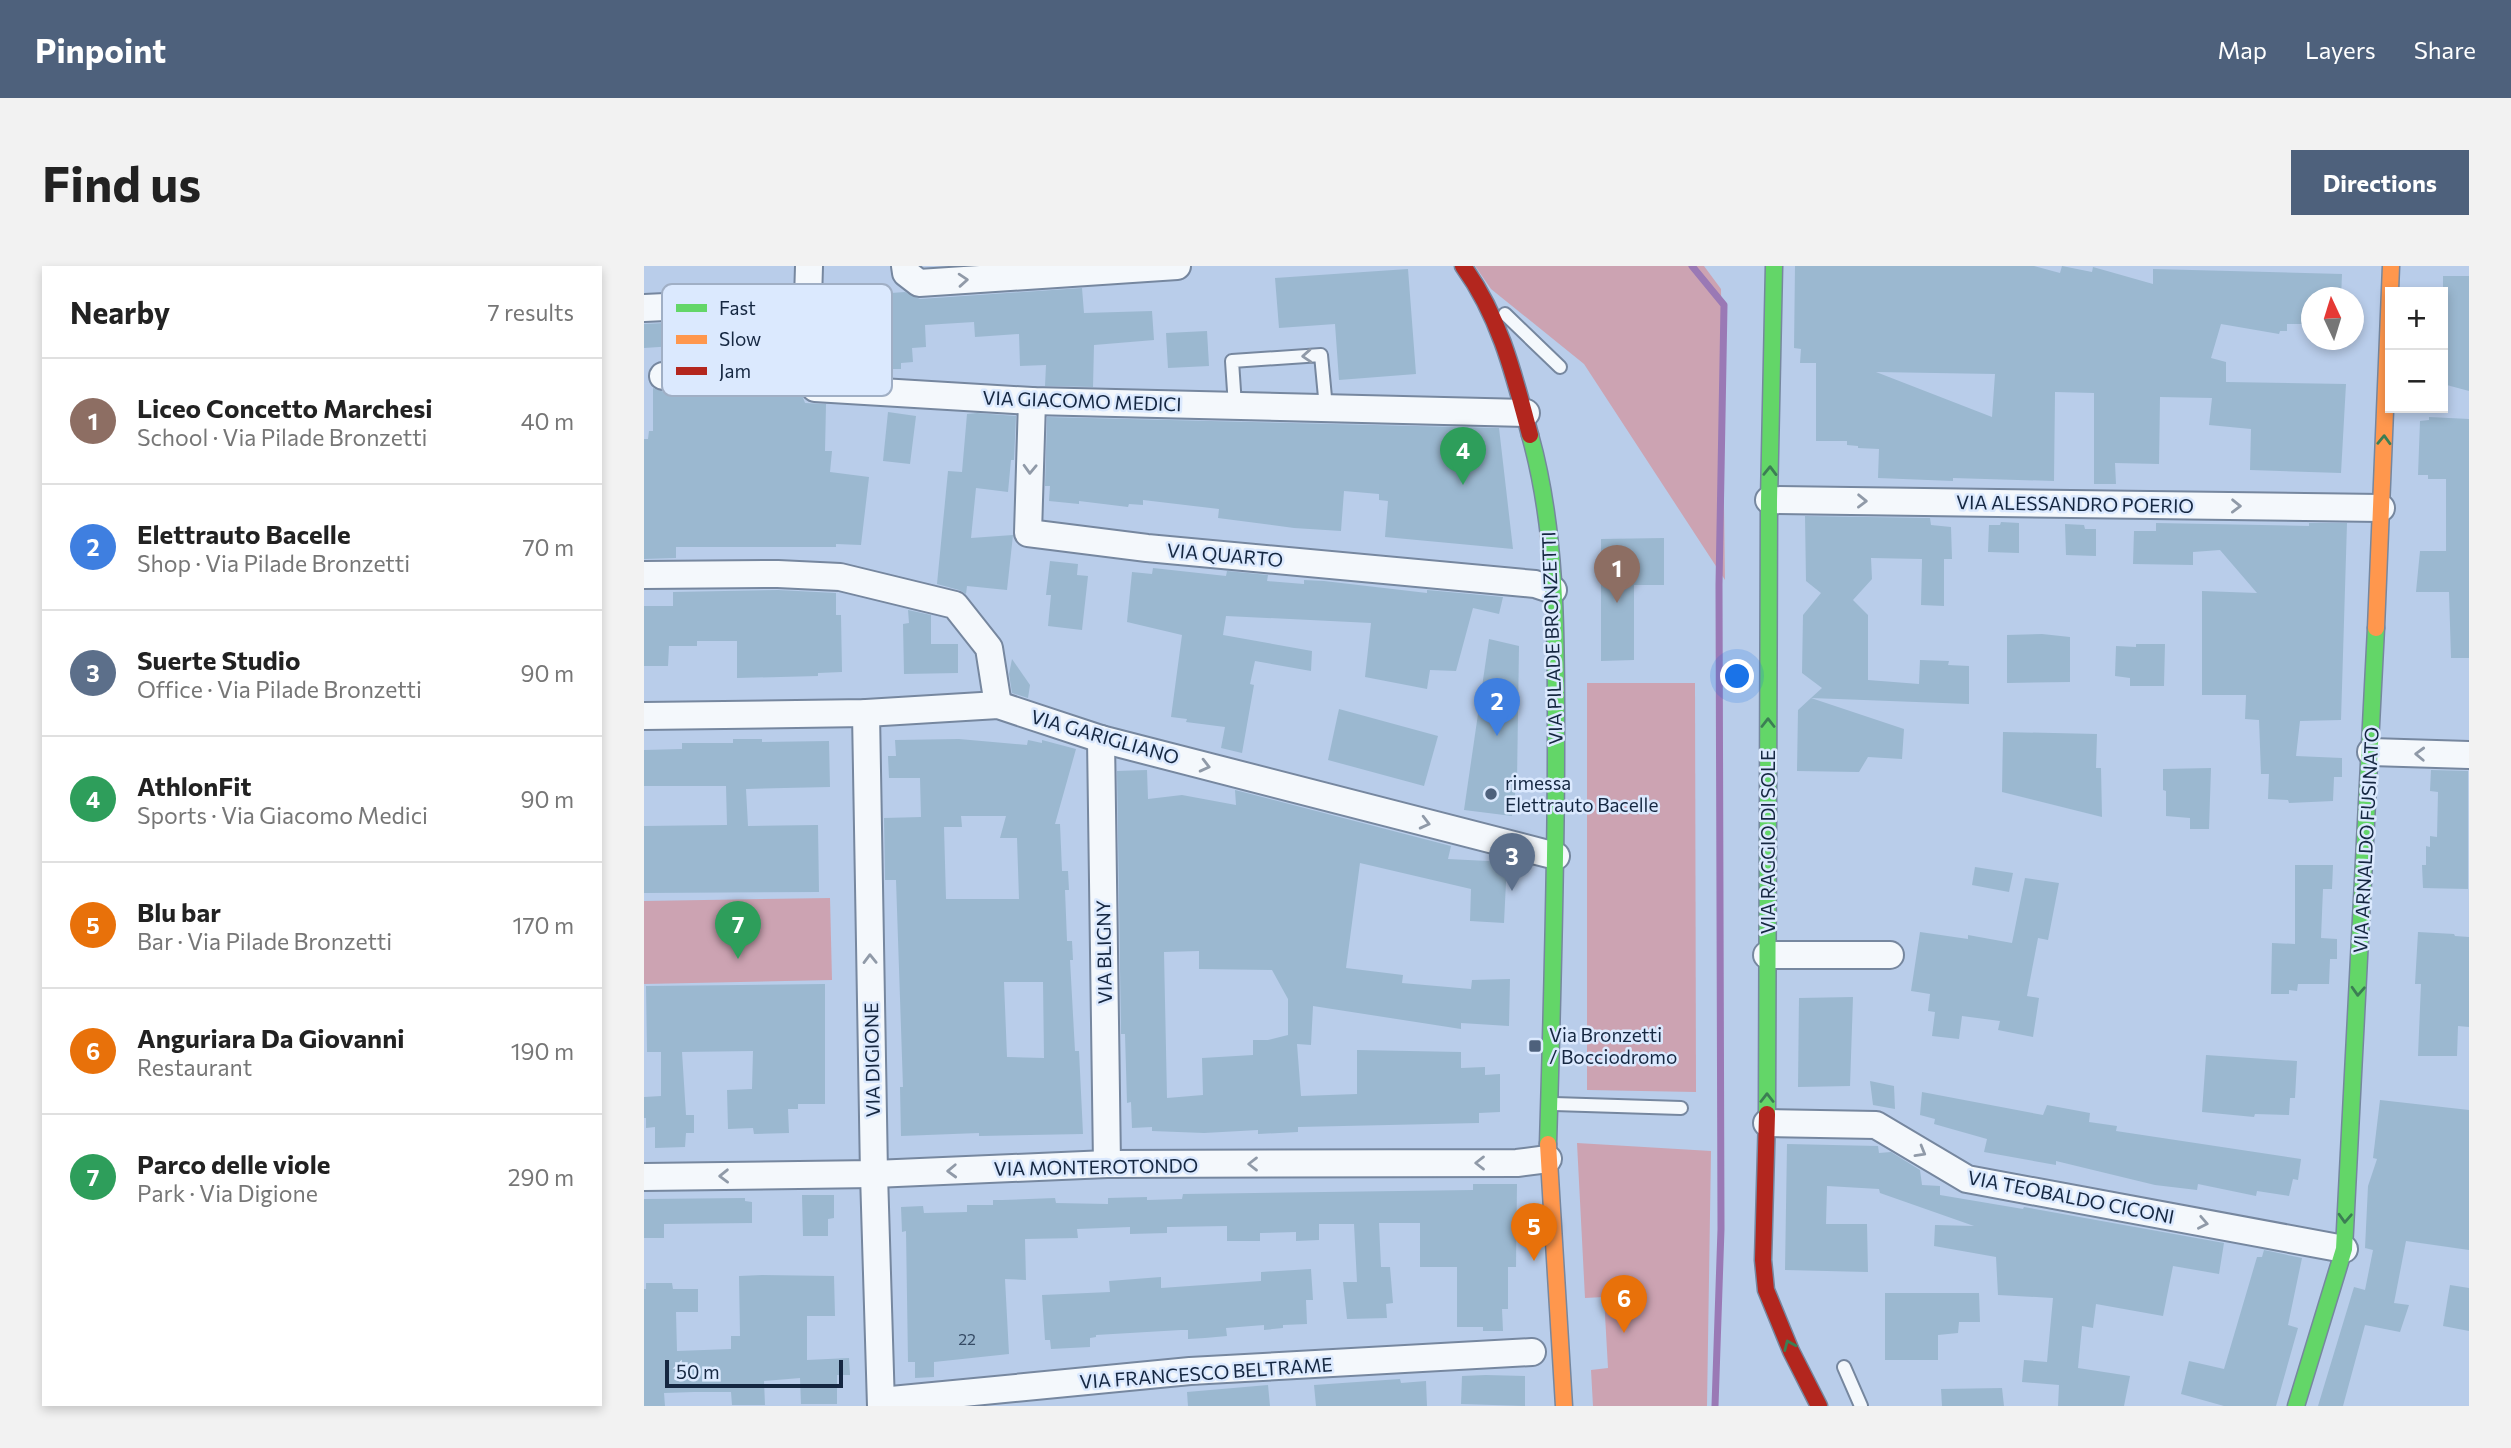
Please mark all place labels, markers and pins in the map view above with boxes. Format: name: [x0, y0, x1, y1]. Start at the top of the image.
pin: 4: [1440, 427, 1486, 485]
pin: 1: [1594, 545, 1640, 603]
pin: 2: [1474, 678, 1520, 736]
place label: rimessa Elettrauto Bacelle: [1505, 771, 1658, 816]
marker: rimessa Elettrauto Bacelle: [1483, 786, 1499, 802]
pin: 3: [1489, 833, 1535, 891]
pin: 7: [715, 901, 761, 959]
place label: Via Bronzetti / Bocciodromo: [1549, 1023, 1677, 1068]
marker: Via Bronzetti / Bocciodromo: [1527, 1038, 1543, 1054]
pin: 5: [1511, 1203, 1557, 1261]
pin: 6: [1601, 1275, 1647, 1333]

